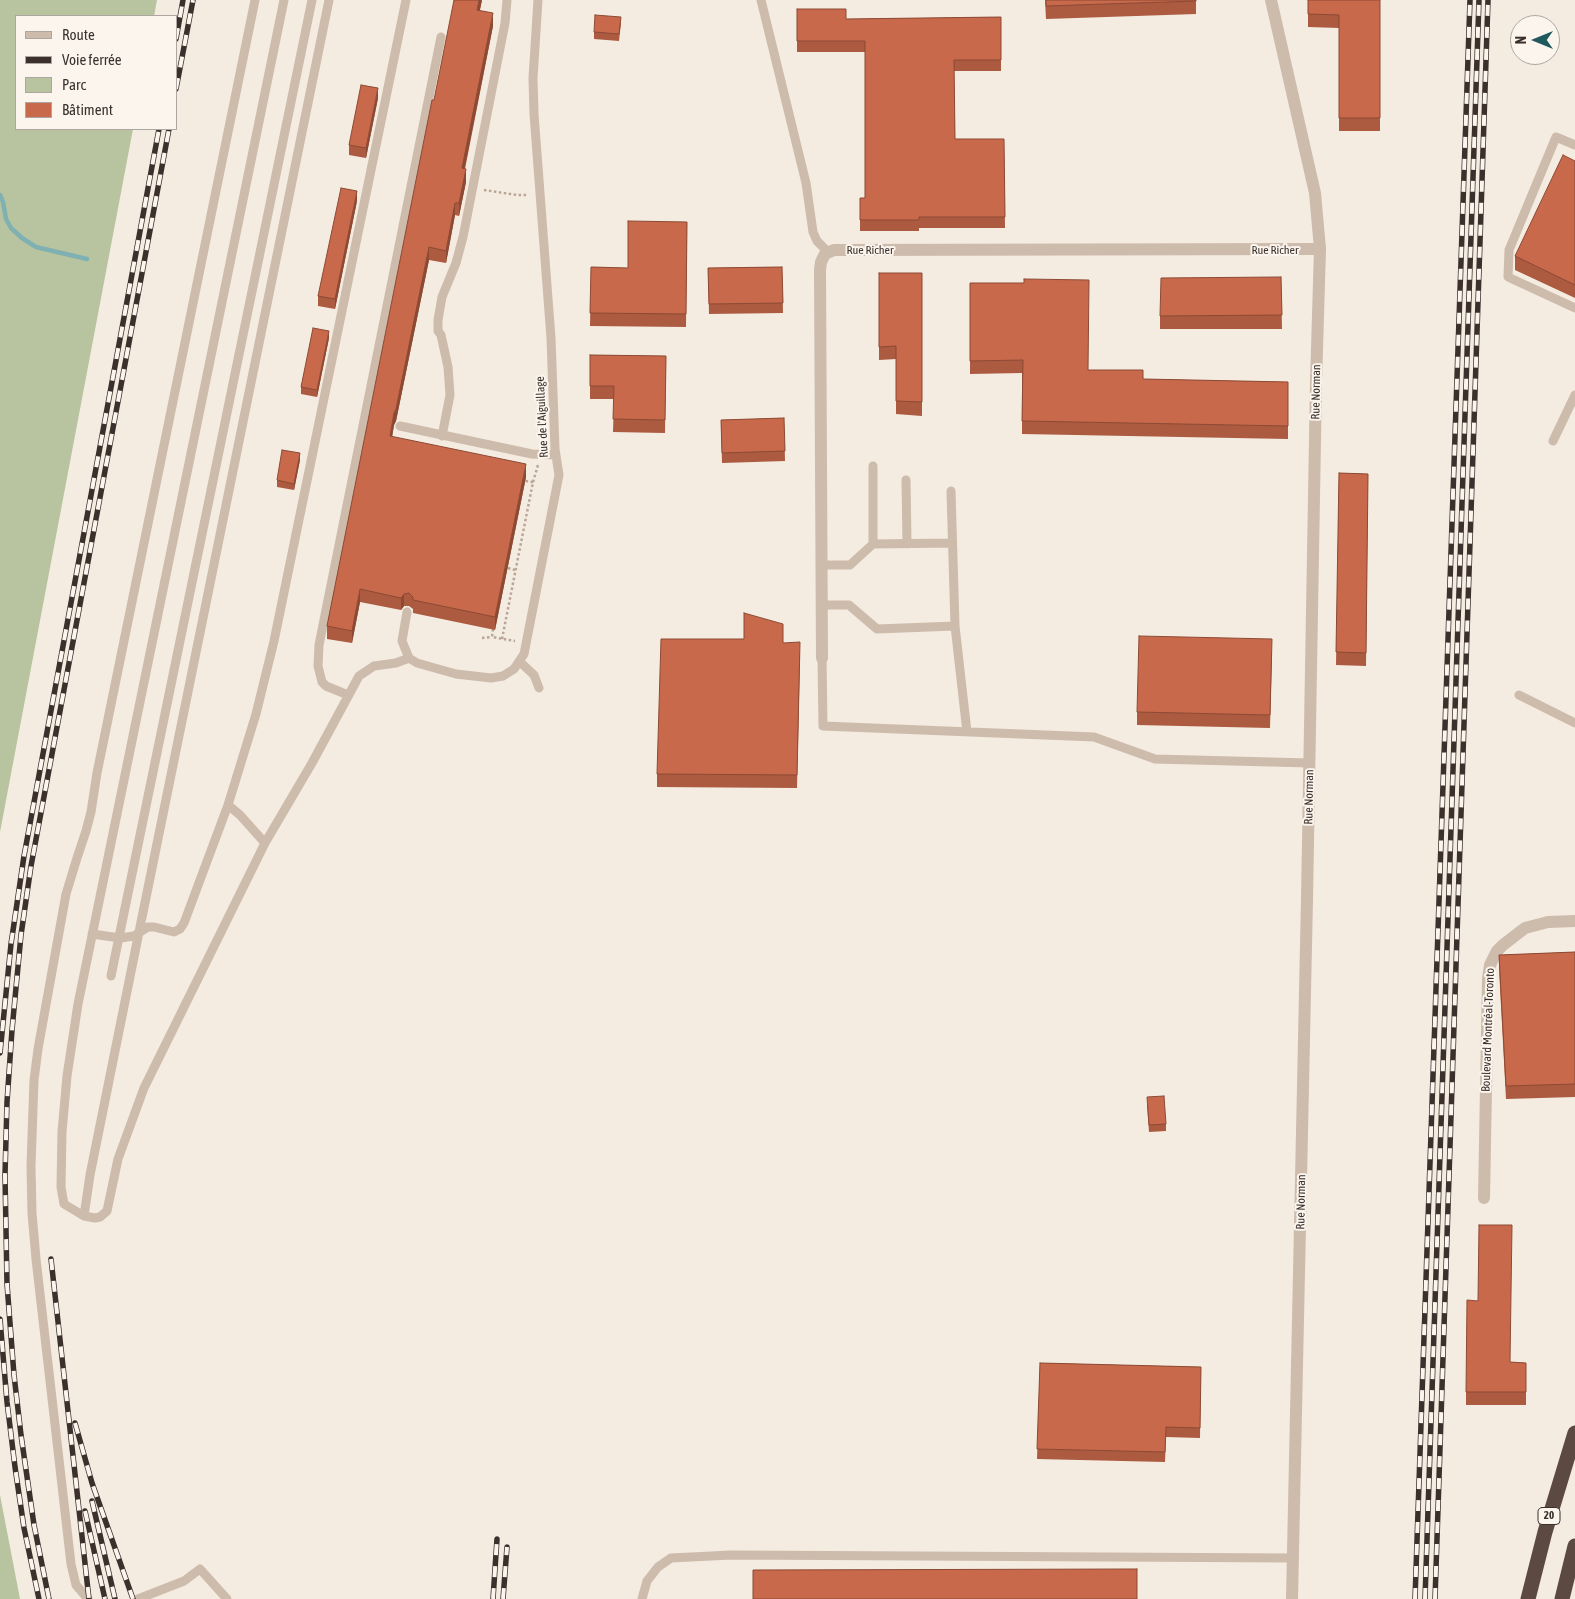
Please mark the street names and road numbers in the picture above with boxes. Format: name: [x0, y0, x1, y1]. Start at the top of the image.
street label: Rue Richer: [847, 243, 893, 257]
street label: Rue Richer: [1252, 243, 1298, 257]
street label: Rue Norman: [1308, 364, 1324, 420]
street label: Rue de l'Aiguillage: [533, 376, 551, 458]
street label: Rue Norman: [1301, 769, 1317, 825]
street label: Boulevard Montréal-Toronto: [1479, 968, 1497, 1092]
street label: Rue Norman: [1293, 1174, 1309, 1230]
road number: 20: [1538, 1508, 1560, 1524]

